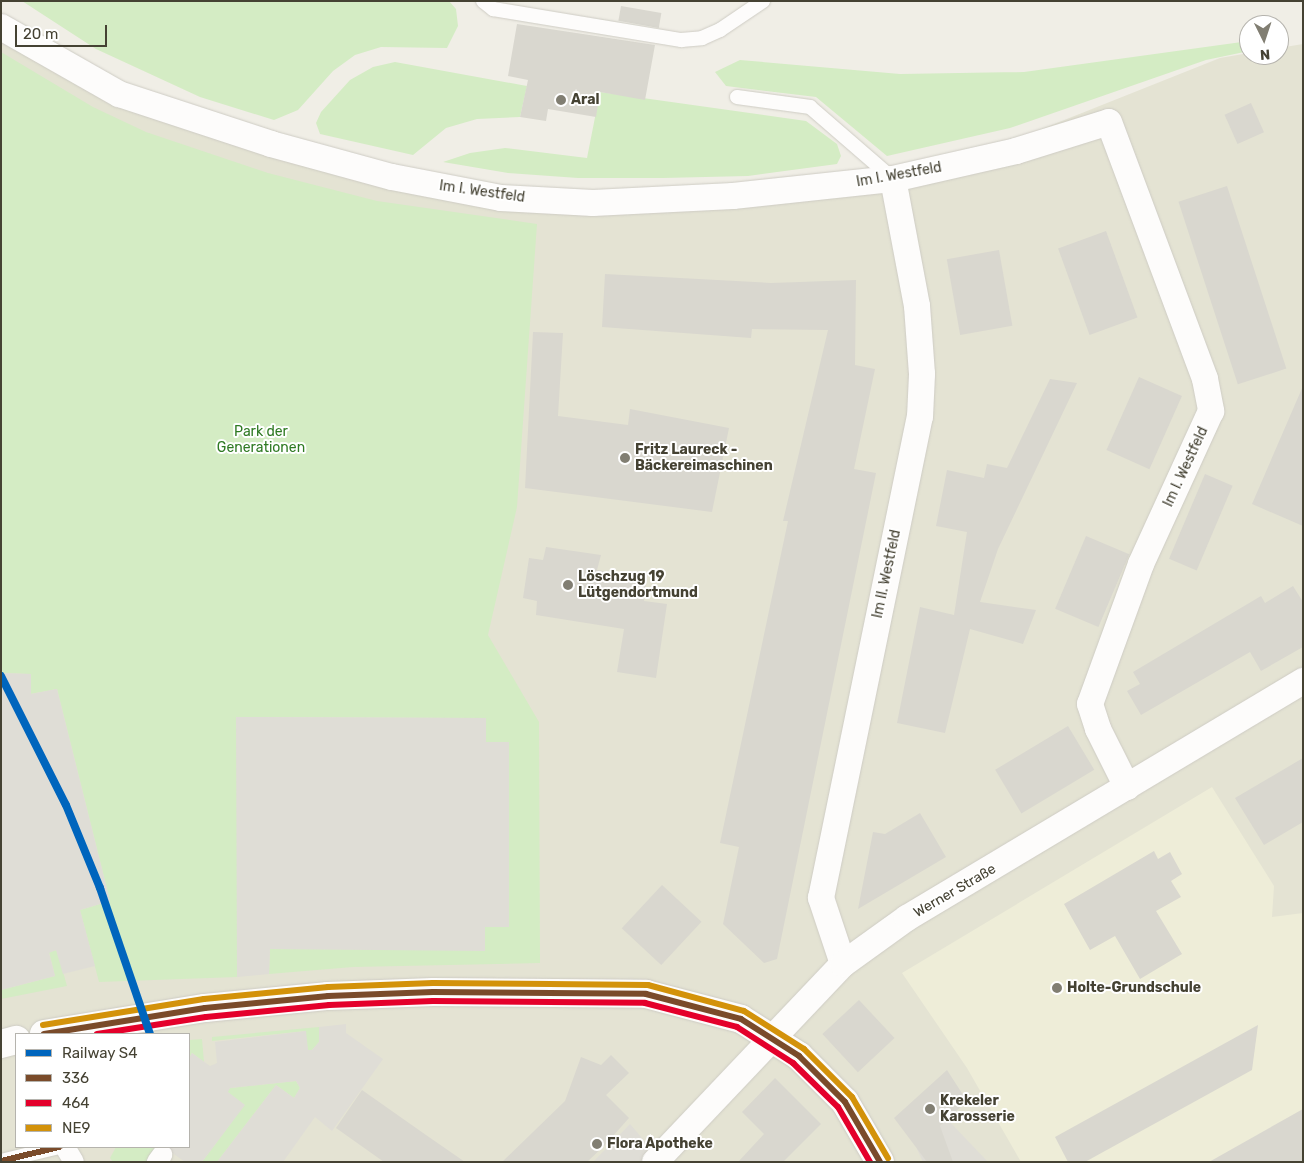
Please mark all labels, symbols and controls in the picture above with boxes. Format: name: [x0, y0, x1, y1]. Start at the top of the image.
scale bar: [18, 15, 110, 47]
north arrow: [1239, 15, 1289, 65]
text: 20 m: [23, 25, 58, 43]
text: N: [1259, 46, 1271, 63]
place label: Aral: [571, 92, 600, 108]
marker: Aral: [555, 94, 567, 106]
street label: Im I. Westfeld: [855, 159, 943, 191]
street label: Im I. Westfeld: [438, 178, 526, 206]
park label: Park der Generationen: [217, 424, 305, 457]
street label: Im I. Westfeld: [1160, 424, 1212, 510]
place label: Fritz Laureck - Bäckereimaschinen: [635, 442, 773, 474]
marker: Fritz Laureck - Bäckereimaschinen: [619, 452, 631, 464]
street label: Im II. Westfeld: [869, 528, 905, 620]
place label: Löschzug 19 Lütgendortmund: [578, 569, 698, 602]
marker: Löschzug 19 Lütgendortmund: [562, 579, 574, 591]
street label: Werner Straße: [911, 861, 999, 921]
place label: Holte-Grundschule: [1067, 980, 1201, 996]
marker: Holte-Grundschule: [1051, 982, 1063, 994]
legend: [15, 1033, 190, 1148]
text: Railway S4: [62, 1044, 138, 1062]
text: 336: [62, 1069, 89, 1087]
place label: Krekeler Karosserie: [940, 1093, 1015, 1126]
text: 464: [62, 1094, 90, 1112]
marker: Krekeler Karosserie: [924, 1103, 936, 1115]
text: NE9: [62, 1119, 90, 1137]
place label: Flora Apotheke: [607, 1136, 713, 1152]
marker: Flora Apotheke: [591, 1138, 603, 1150]

